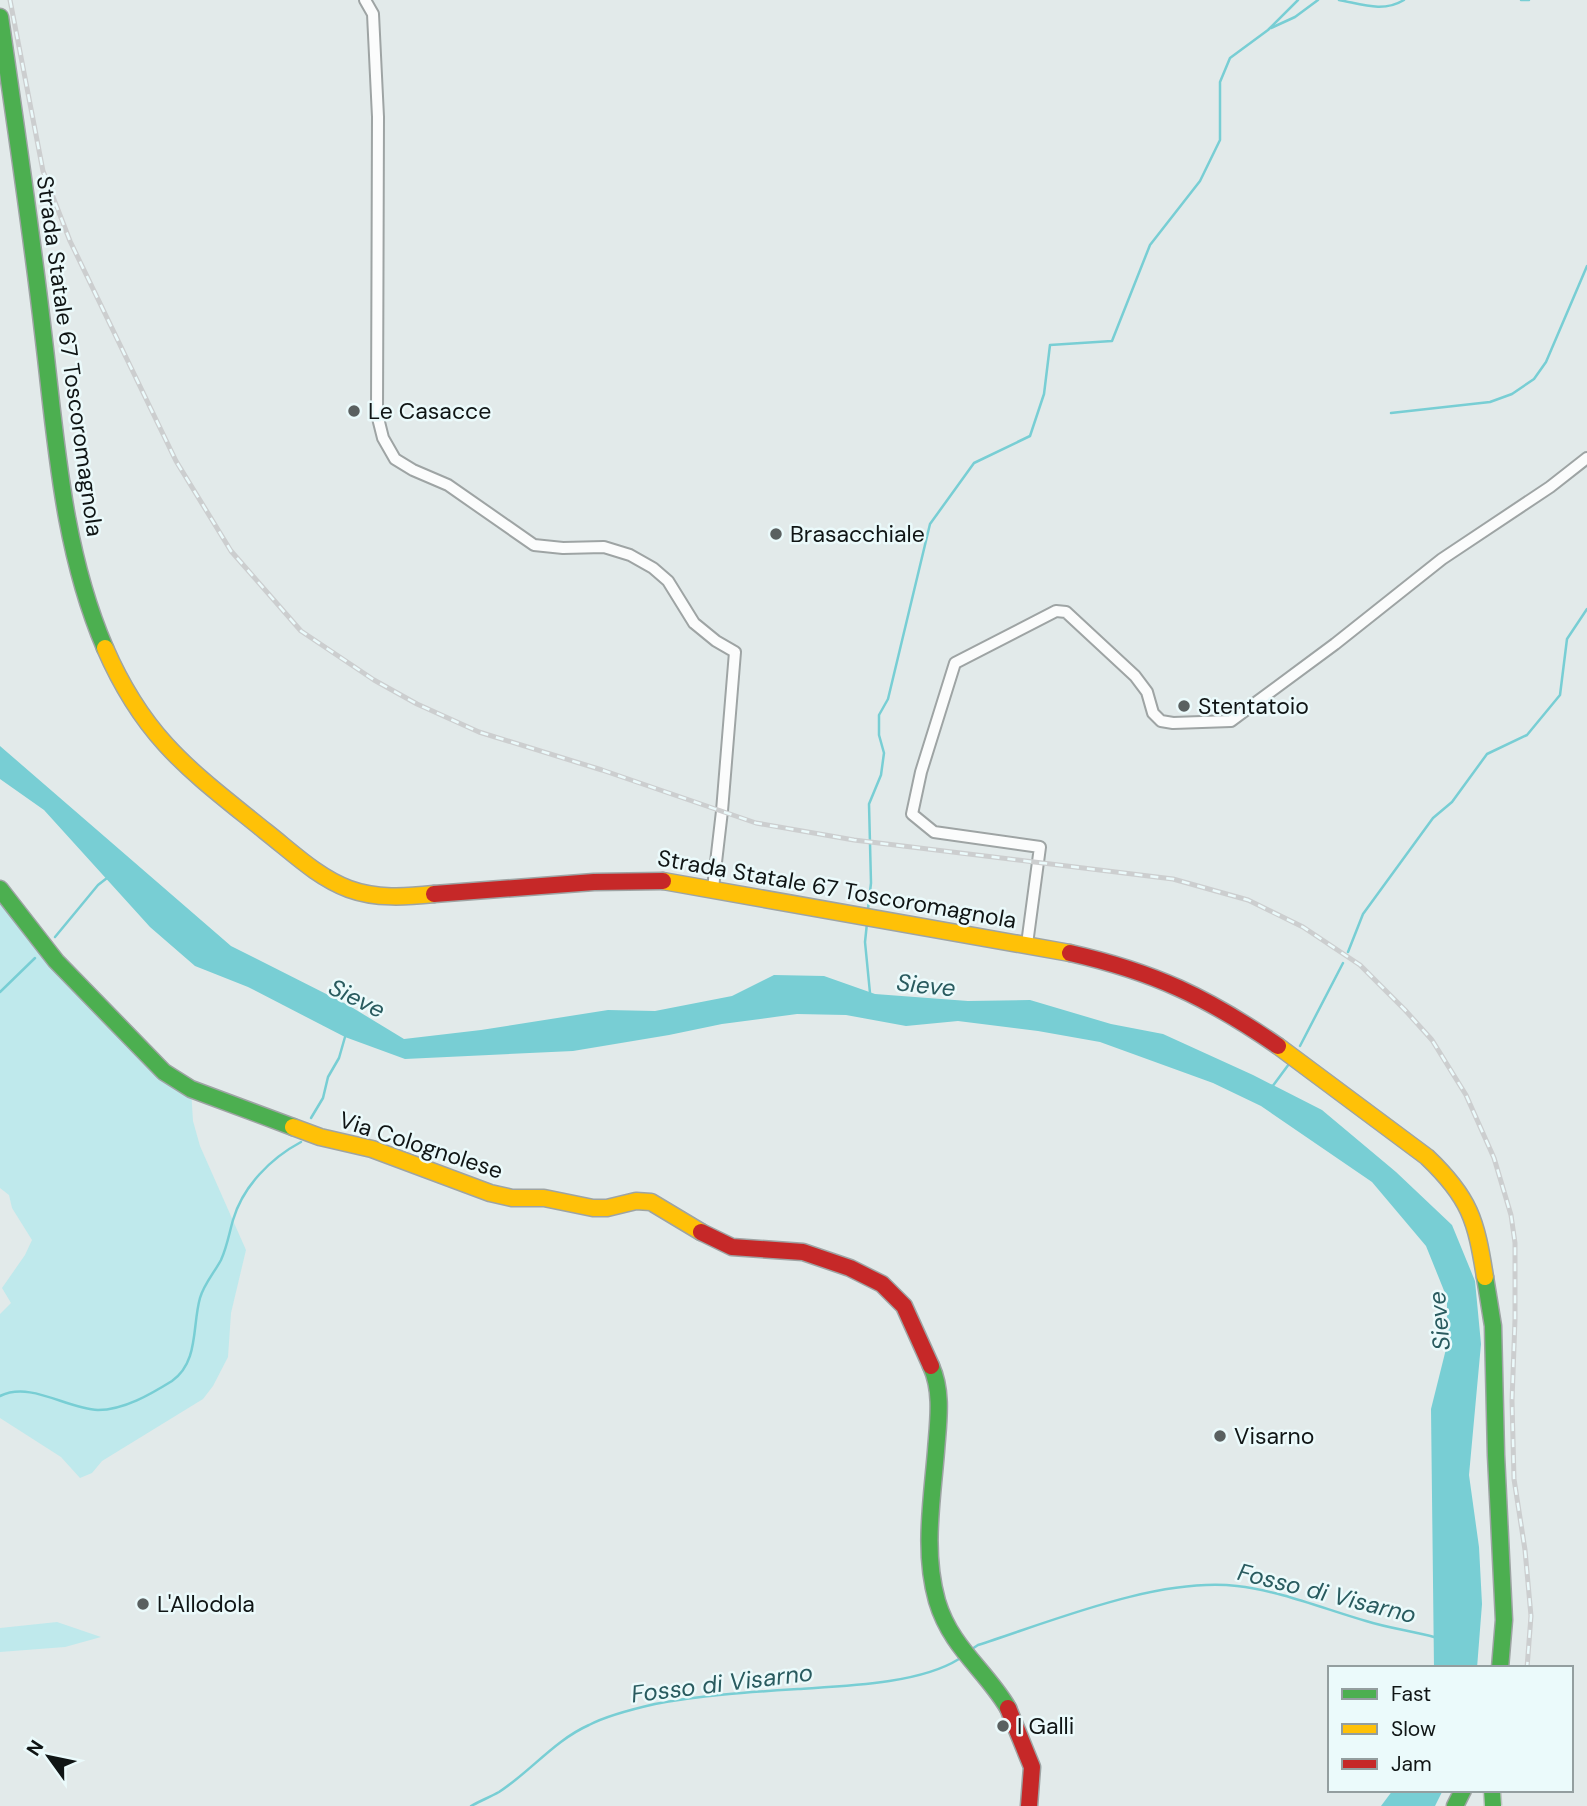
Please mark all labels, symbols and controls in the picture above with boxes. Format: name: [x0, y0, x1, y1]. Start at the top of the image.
street label: Strada Statale 67 Toscoromagnola: [30, 174, 110, 538]
place label: Le Casacce: [368, 396, 491, 426]
marker: Le Casacce: [346, 403, 362, 419]
place label: Brasacchiale: [790, 519, 925, 549]
marker: Brasacchiale: [768, 526, 784, 542]
place label: Stentatoio: [1198, 691, 1309, 721]
marker: Stentatoio: [1176, 698, 1192, 714]
street label: Strada Statale 67 Toscoromagnola: [655, 843, 1019, 935]
water label: Sieve: [895, 966, 957, 1004]
water label: Sieve: [324, 971, 390, 1025]
street label: Via Colognolese: [335, 1104, 507, 1186]
water label: Sieve: [1421, 1290, 1457, 1352]
place label: Visarno: [1234, 1421, 1314, 1451]
marker: Visarno: [1212, 1428, 1228, 1444]
water label: Fosso di Visarno: [1235, 1556, 1419, 1630]
place label: L'Allodola: [157, 1589, 255, 1619]
marker: L'Allodola: [135, 1596, 151, 1612]
water label: Fosso di Visarno: [629, 1656, 815, 1710]
legend: [1328, 1666, 1573, 1792]
text: Fast: [1391, 1680, 1431, 1708]
place label: I Galli: [1017, 1711, 1074, 1741]
text: Slow: [1391, 1715, 1436, 1743]
marker: I Galli: [995, 1718, 1011, 1734]
north arrow: [14, 1722, 84, 1792]
text: N: [21, 1735, 49, 1761]
text: Jam: [1391, 1750, 1432, 1778]

